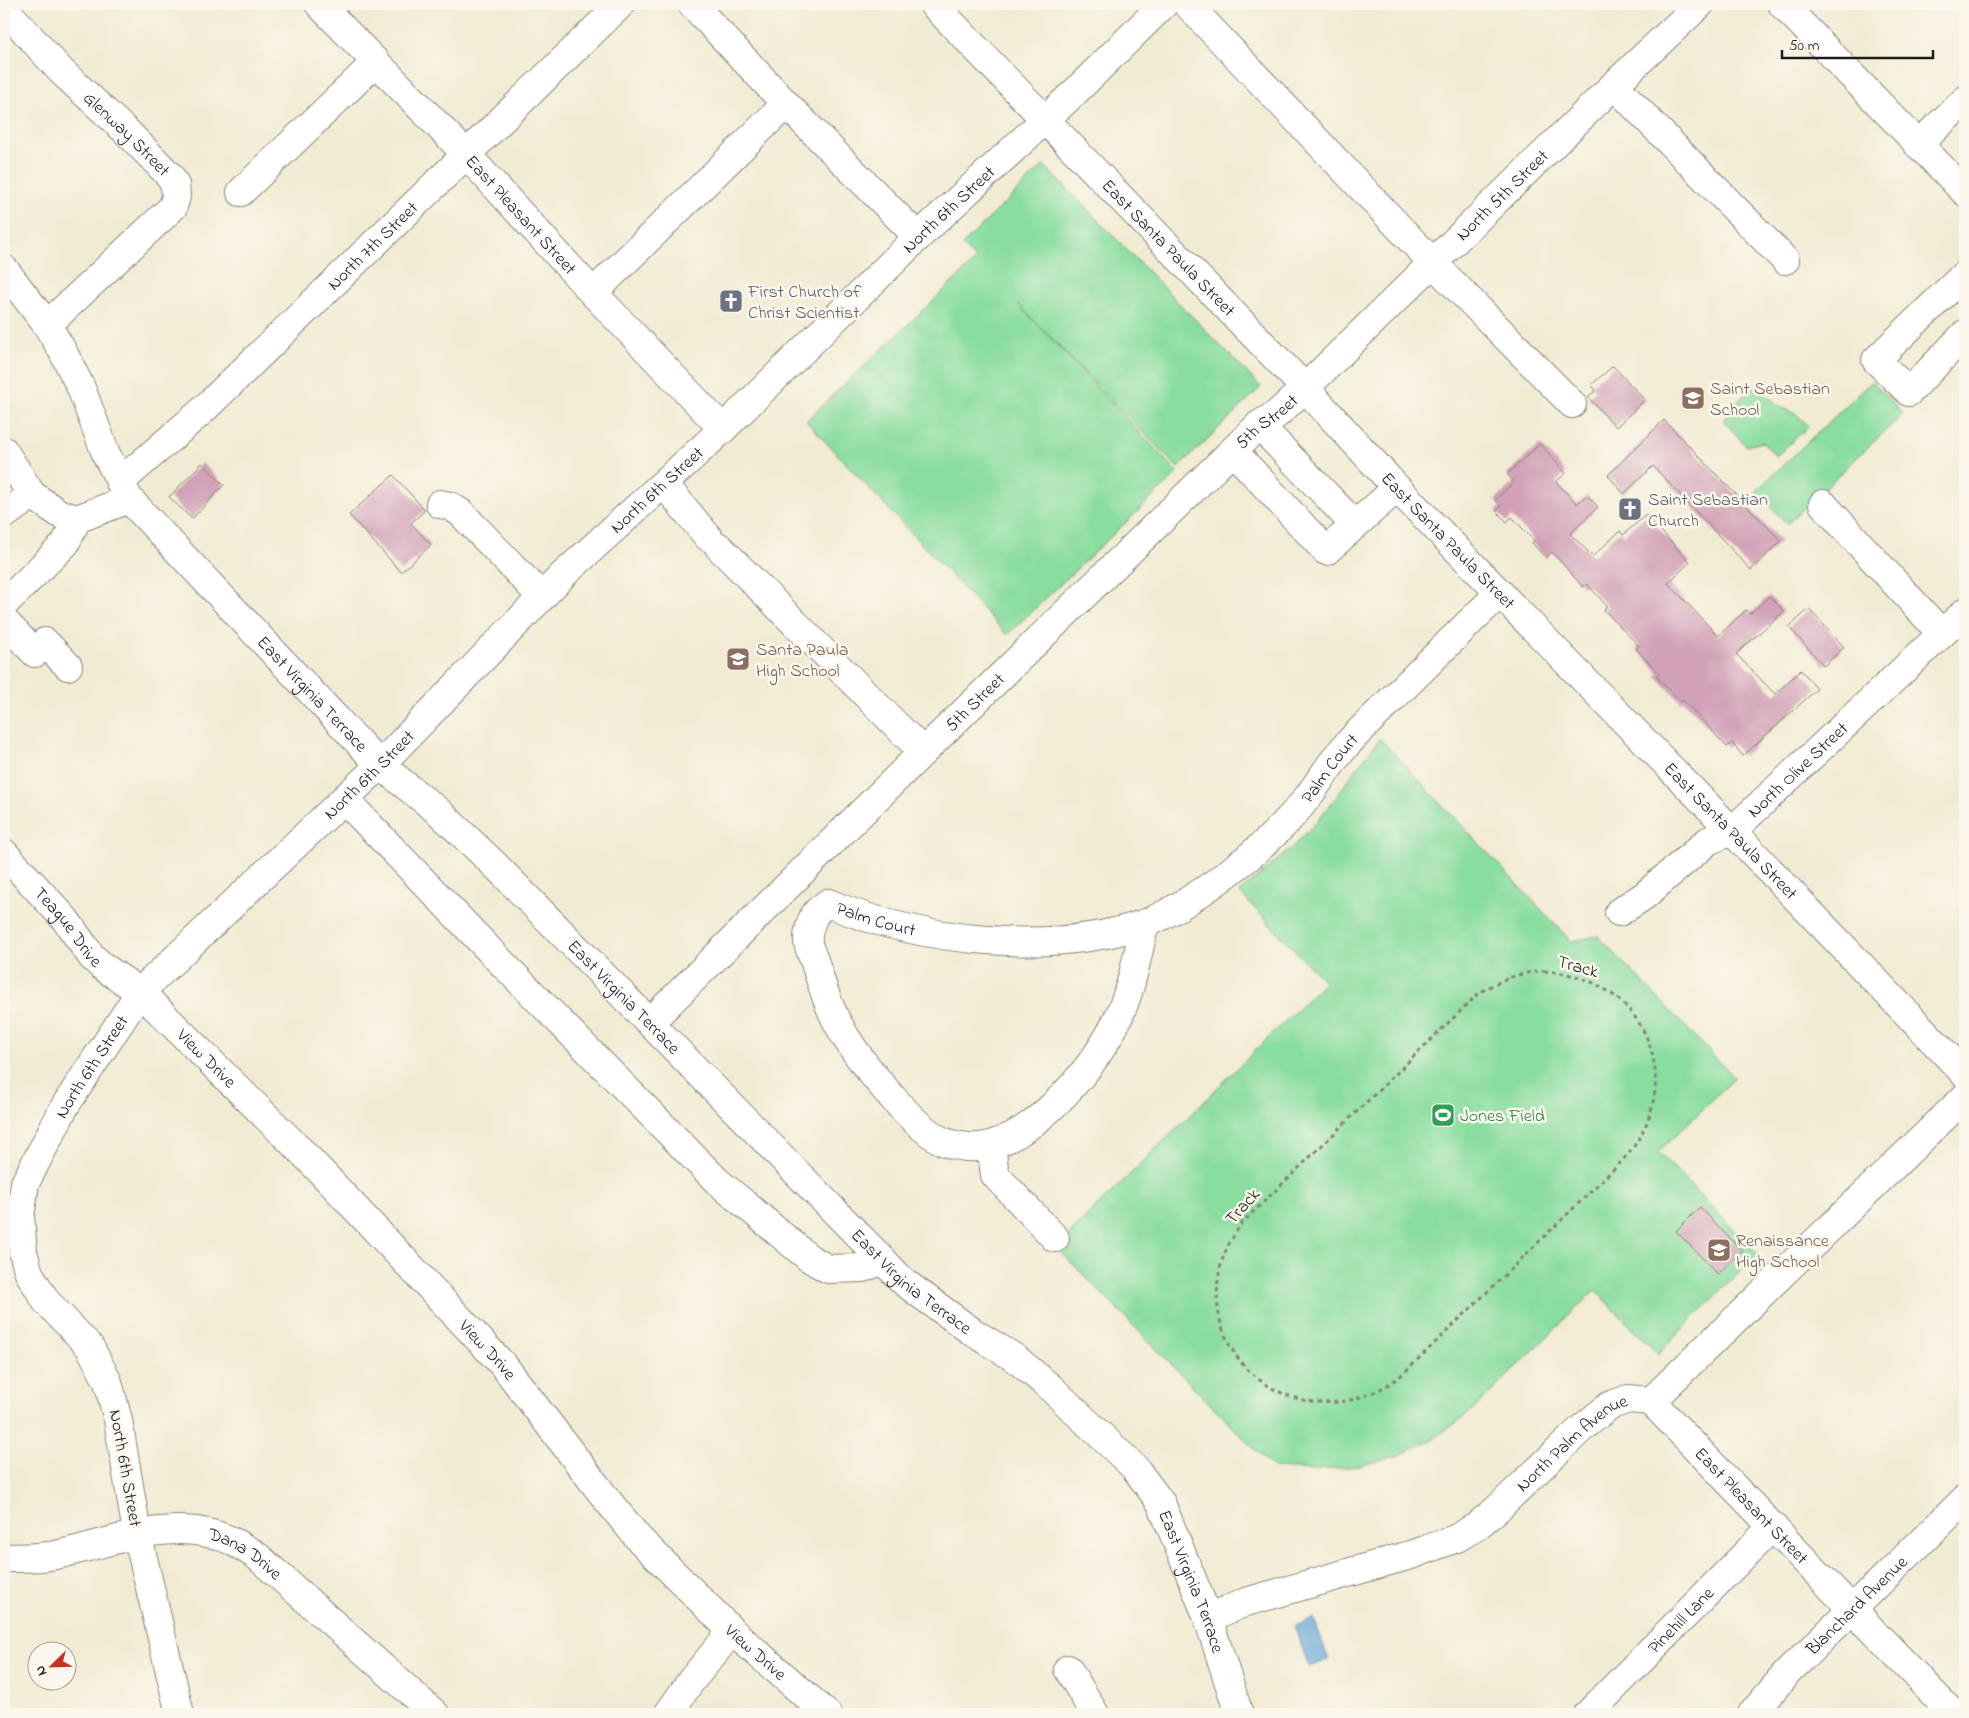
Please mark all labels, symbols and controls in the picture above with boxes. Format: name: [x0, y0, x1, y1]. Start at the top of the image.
scale bar: [1782, 28, 1933, 60]
text: 50 m: [1789, 35, 1820, 57]
street label: Glenway Street: [76, 86, 175, 184]
street label: North 5th Street: [1451, 145, 1556, 248]
street label: East Pleasant Street: [458, 150, 581, 282]
street label: North 6th Street: [897, 161, 1002, 260]
street label: East Santa Paula Street: [1094, 174, 1240, 324]
street label: North 7th Street: [322, 196, 425, 297]
place label: First Church of Christ Scientist: [747, 280, 862, 327]
church icon: First Church of Christ Scientist: [718, 288, 744, 314]
place label: Saint Sebastian School: [1710, 377, 1830, 424]
school or university icon: Saint Sebastian School: [1680, 385, 1706, 411]
street label: 5th Street: [1230, 389, 1305, 456]
street label: North 6th Street: [605, 442, 710, 541]
street label: East Santa Paula Street: [1374, 467, 1520, 616]
place label: Saint Sebastian Church: [1648, 488, 1768, 535]
church icon: Saint Sebastian Church: [1617, 496, 1643, 522]
street label: East Virginia Terrace: [250, 631, 373, 760]
place label: Santa Paula High School: [756, 638, 848, 686]
school or university icon: Santa Paula High School: [725, 646, 751, 672]
street label: 5th Street: [940, 668, 1012, 739]
street label: North Olive Street: [1743, 717, 1855, 825]
street label: North 6th Street: [319, 725, 422, 827]
street label: Palm Court: [1296, 728, 1366, 810]
street label: East Santa Paula Street: [1657, 757, 1803, 907]
street label: Teague Drive: [27, 882, 107, 975]
street label: Palm Court: [832, 897, 918, 945]
street label: East Virginia Terrace: [560, 935, 686, 1062]
street label: Track: [1554, 950, 1601, 986]
street label: North 6th Street: [50, 1011, 136, 1124]
street label: View Drive: [169, 1023, 242, 1096]
sports icon: Jones Field: [1430, 1102, 1456, 1128]
place label: Jones Field: [1460, 1104, 1545, 1130]
street label: Track: [1220, 1183, 1267, 1231]
street label: East Virginia Terrace: [844, 1224, 977, 1342]
place label: Renaissance High School: [1736, 1229, 1830, 1277]
school or university icon: Renaissance High School: [1706, 1237, 1732, 1263]
street label: View Drive: [451, 1314, 522, 1387]
street label: North Palm Avenue: [1511, 1389, 1633, 1499]
street label: North 6th Street: [101, 1408, 147, 1529]
street label: East Pleasant Street: [1687, 1442, 1813, 1571]
street label: East Virginia Terrace: [1150, 1507, 1230, 1658]
street label: Dana Drive: [204, 1522, 288, 1588]
street label: Blanchard Avenue: [1800, 1550, 1915, 1663]
street label: Pinehill Lane: [1643, 1581, 1722, 1661]
street label: View Drive: [717, 1619, 792, 1688]
north arrow: [28, 1640, 78, 1690]
text: N: [30, 1662, 53, 1679]

